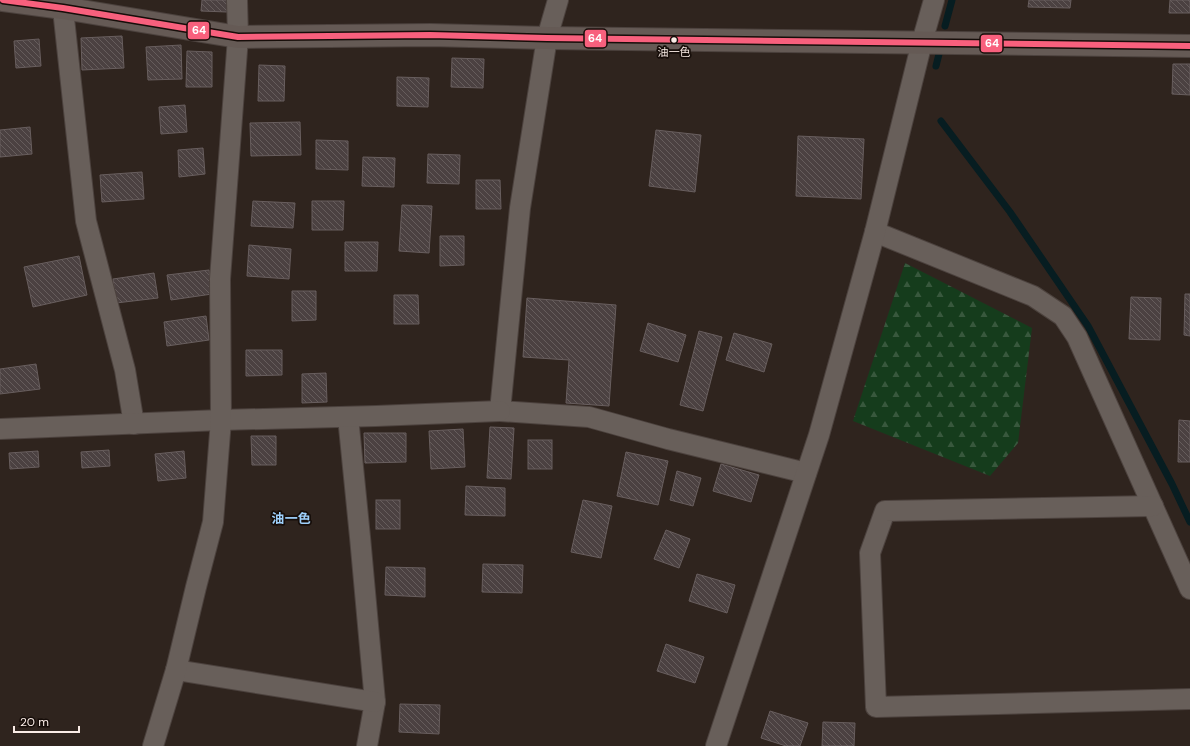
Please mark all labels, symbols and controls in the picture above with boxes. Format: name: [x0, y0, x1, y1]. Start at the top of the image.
line badge: 64: [187, 21, 210, 40]
text: 64: [192, 23, 206, 37]
line badge: 64: [584, 29, 607, 48]
text: 64: [588, 31, 602, 45]
line badge: 64: [980, 34, 1003, 53]
marker: 油一色: [669, 35, 679, 45]
text: 64: [985, 36, 999, 50]
place label: 油一色: [658, 45, 691, 59]
district label: 油一色: [271, 510, 311, 527]
scale bar: [14, 708, 79, 734]
text: 20 m: [20, 714, 49, 730]

